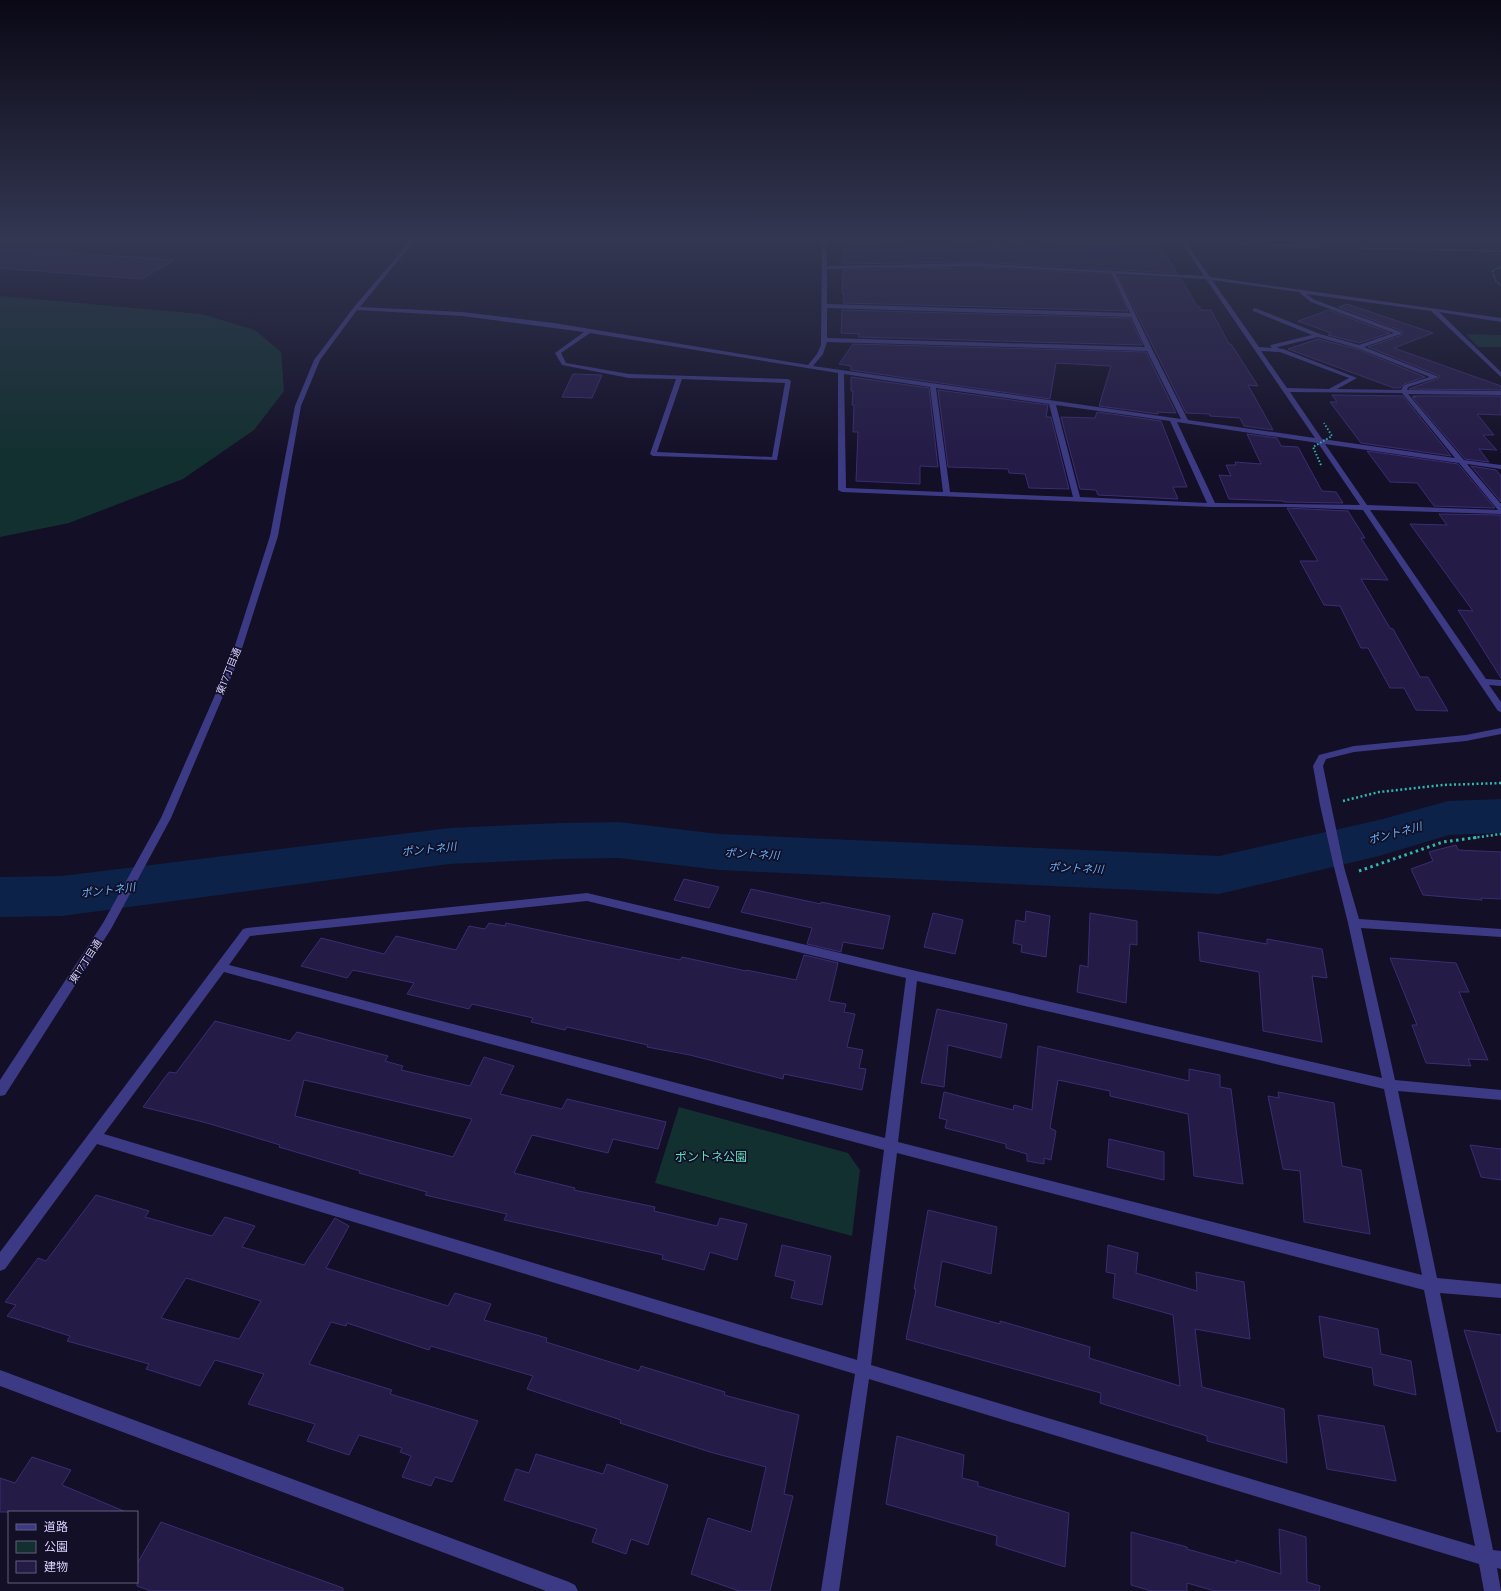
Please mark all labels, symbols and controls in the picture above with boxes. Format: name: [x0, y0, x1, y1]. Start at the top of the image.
street label: 東17丁目通: [213, 646, 244, 697]
water label: ポントネ川: [1367, 819, 1424, 847]
water label: ポントネ川: [401, 839, 458, 859]
water label: ポントネ川: [724, 846, 781, 862]
water label: ポントネ川: [1048, 860, 1105, 876]
water label: ポントネ川: [80, 880, 137, 900]
street label: 東17丁目通: [66, 937, 104, 986]
park label: ポントネ公園: [675, 1149, 747, 1164]
legend: [8, 1511, 138, 1583]
text: 道路: [44, 1519, 68, 1534]
text: 公園: [44, 1539, 68, 1554]
text: 建物: [44, 1559, 68, 1574]

